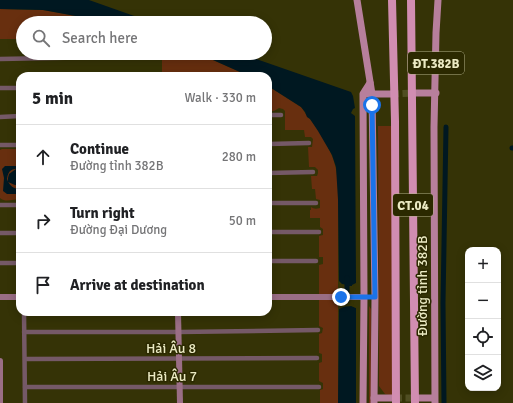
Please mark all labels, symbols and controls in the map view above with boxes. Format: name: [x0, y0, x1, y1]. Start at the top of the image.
search box: [16, 16, 272, 60]
icon: search: [30, 27, 52, 49]
text: Search here: [62, 29, 138, 47]
road number: ĐT.382B: [408, 52, 464, 74]
text: 5 min: [32, 88, 73, 109]
text: Walk · 330 m: [185, 90, 256, 106]
route start: [363, 96, 381, 114]
text: Continue: [70, 140, 129, 158]
icon: ahead: [32, 146, 54, 168]
text: 280 m: [222, 149, 256, 165]
text: Đường tỉnh 382B: [70, 158, 164, 174]
road number: CT.04: [393, 194, 433, 216]
text: Turn right: [70, 204, 135, 222]
icon: right: [32, 210, 54, 232]
text: 50 m: [229, 213, 256, 229]
text: Đường Đại Dương: [70, 222, 167, 238]
street label: Đường tỉnh 382B: [414, 236, 431, 336]
map controls: [465, 247, 501, 391]
button: +: [465, 247, 501, 283]
icon: arrive: [32, 274, 54, 296]
text: Arrive at destination: [70, 276, 205, 294]
button: −: [465, 283, 501, 319]
route end: [332, 288, 350, 306]
button: locate: [465, 319, 501, 355]
street label: Hải Âu 8: [146, 340, 196, 357]
button: layers: [465, 355, 501, 391]
street label: Hải Âu 7: [147, 368, 197, 385]

